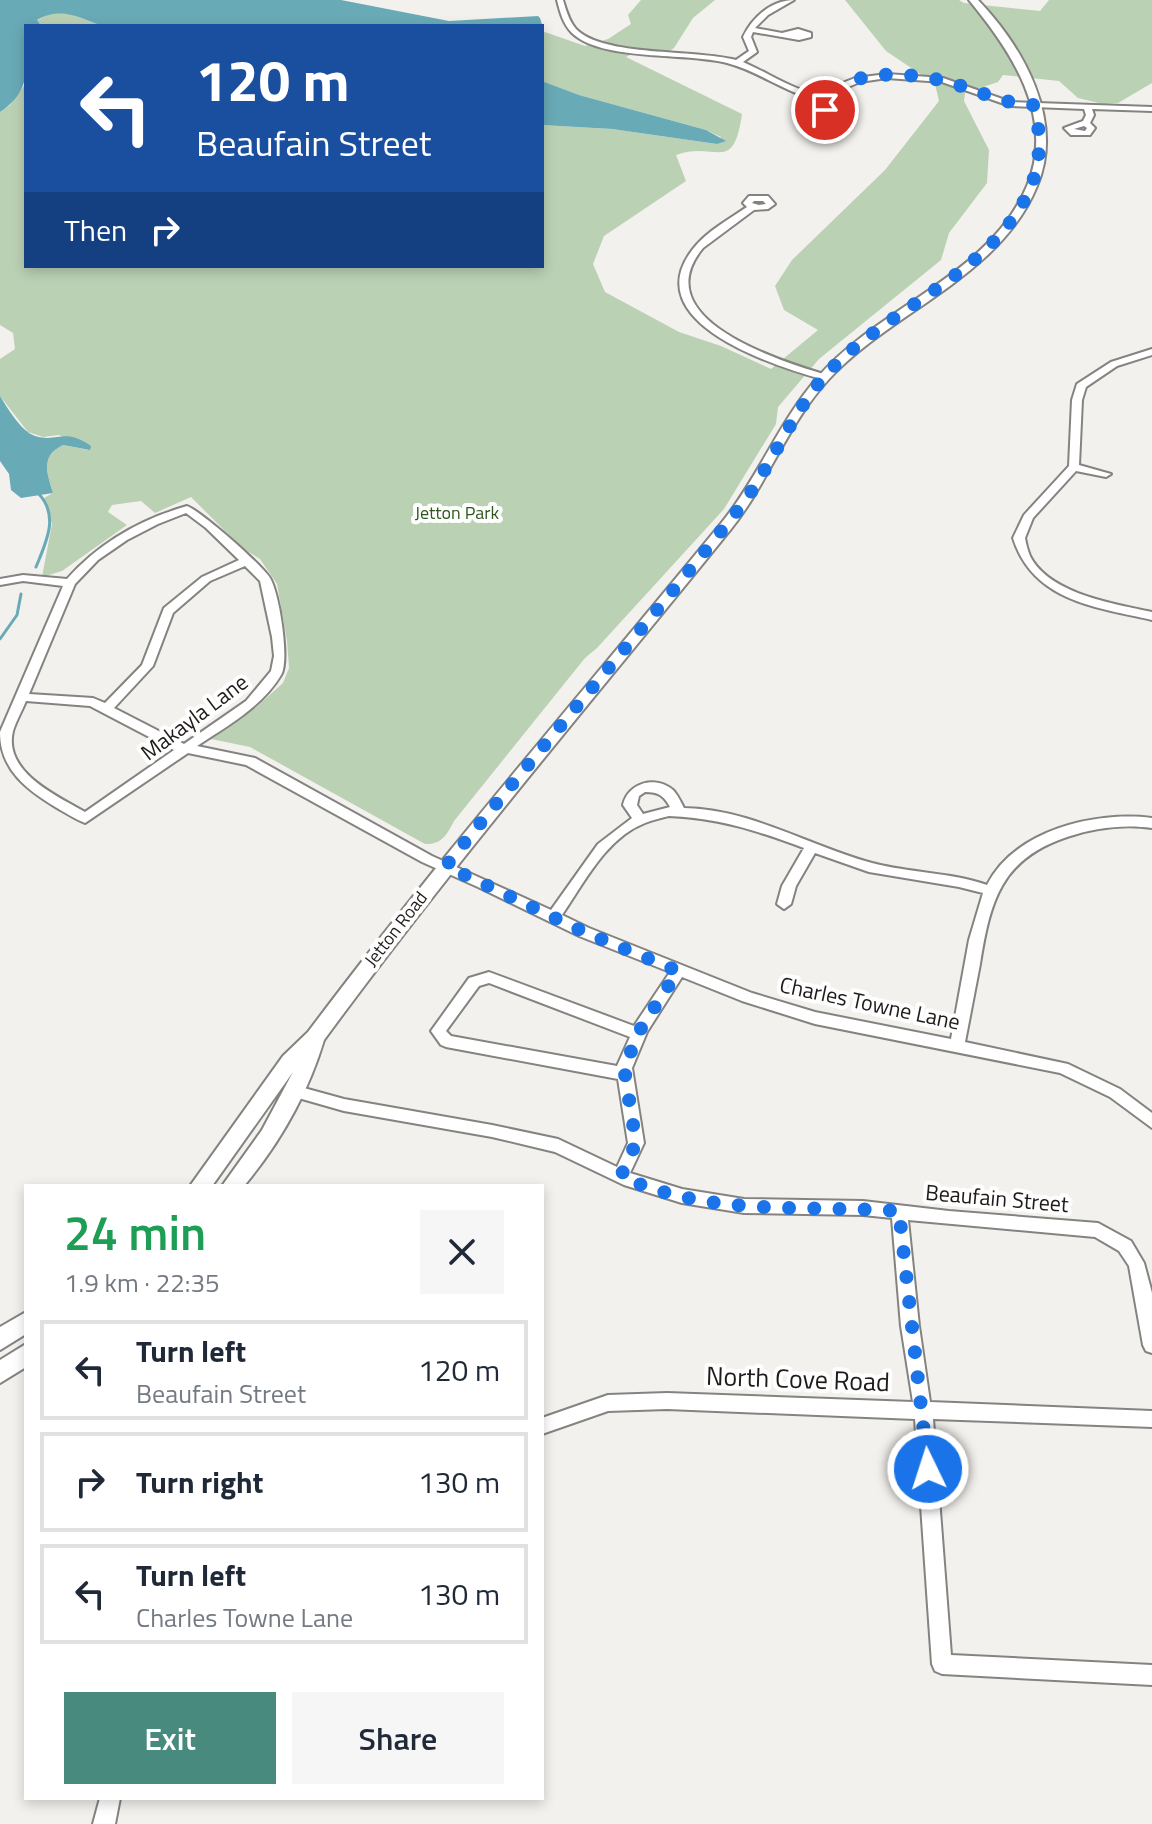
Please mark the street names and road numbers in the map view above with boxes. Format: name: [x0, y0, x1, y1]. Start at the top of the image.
street label: Makayla Lane: [133, 665, 255, 769]
street label: Jetton Road: [358, 885, 434, 972]
street label: Charles Towne Lane: [777, 967, 963, 1039]
street label: Beaufain Street: [924, 1175, 1070, 1221]
street label: North Cove Road: [706, 1356, 891, 1401]

